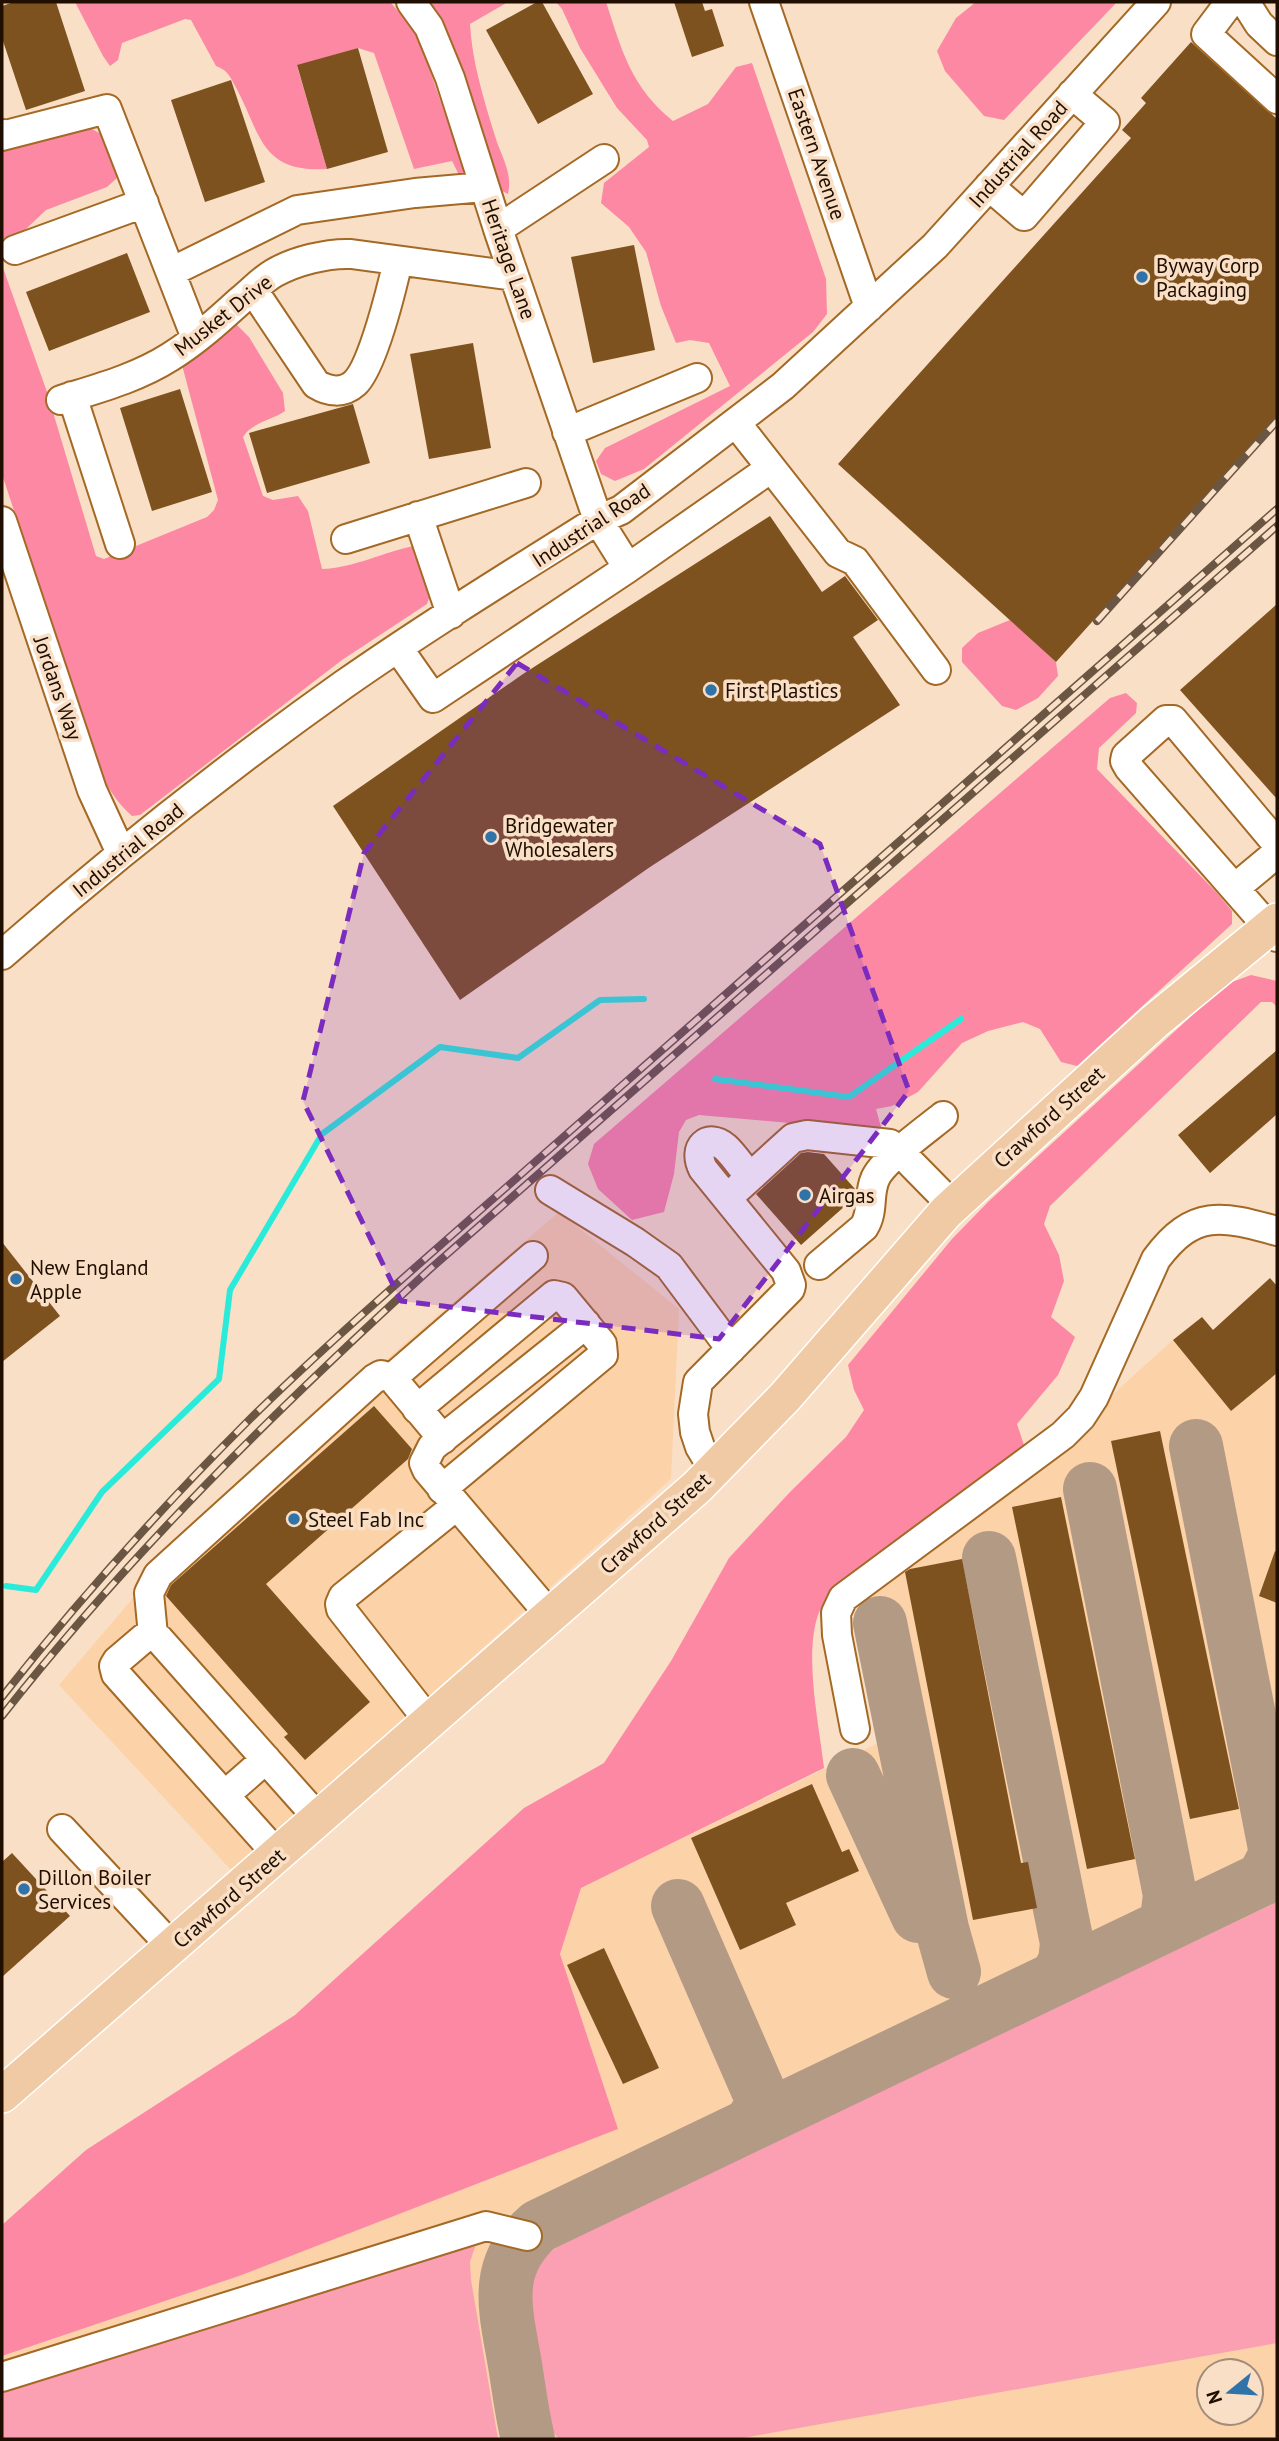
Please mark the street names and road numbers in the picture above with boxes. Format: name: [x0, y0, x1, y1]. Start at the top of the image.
street label: Eastern Avenue: [782, 85, 852, 223]
street label: Industrial Road: [963, 95, 1073, 213]
street label: Heritage Lane: [476, 195, 542, 323]
street label: Musket Drive: [169, 268, 277, 362]
street label: Industrial Road: [527, 477, 655, 573]
street label: Jordans Way: [27, 631, 88, 744]
street label: Industrial Road: [67, 797, 189, 903]
street label: Crawford Street: [988, 1060, 1110, 1174]
street label: Crawford Street: [594, 1466, 716, 1580]
street label: Crawford Street: [167, 1842, 291, 1954]

